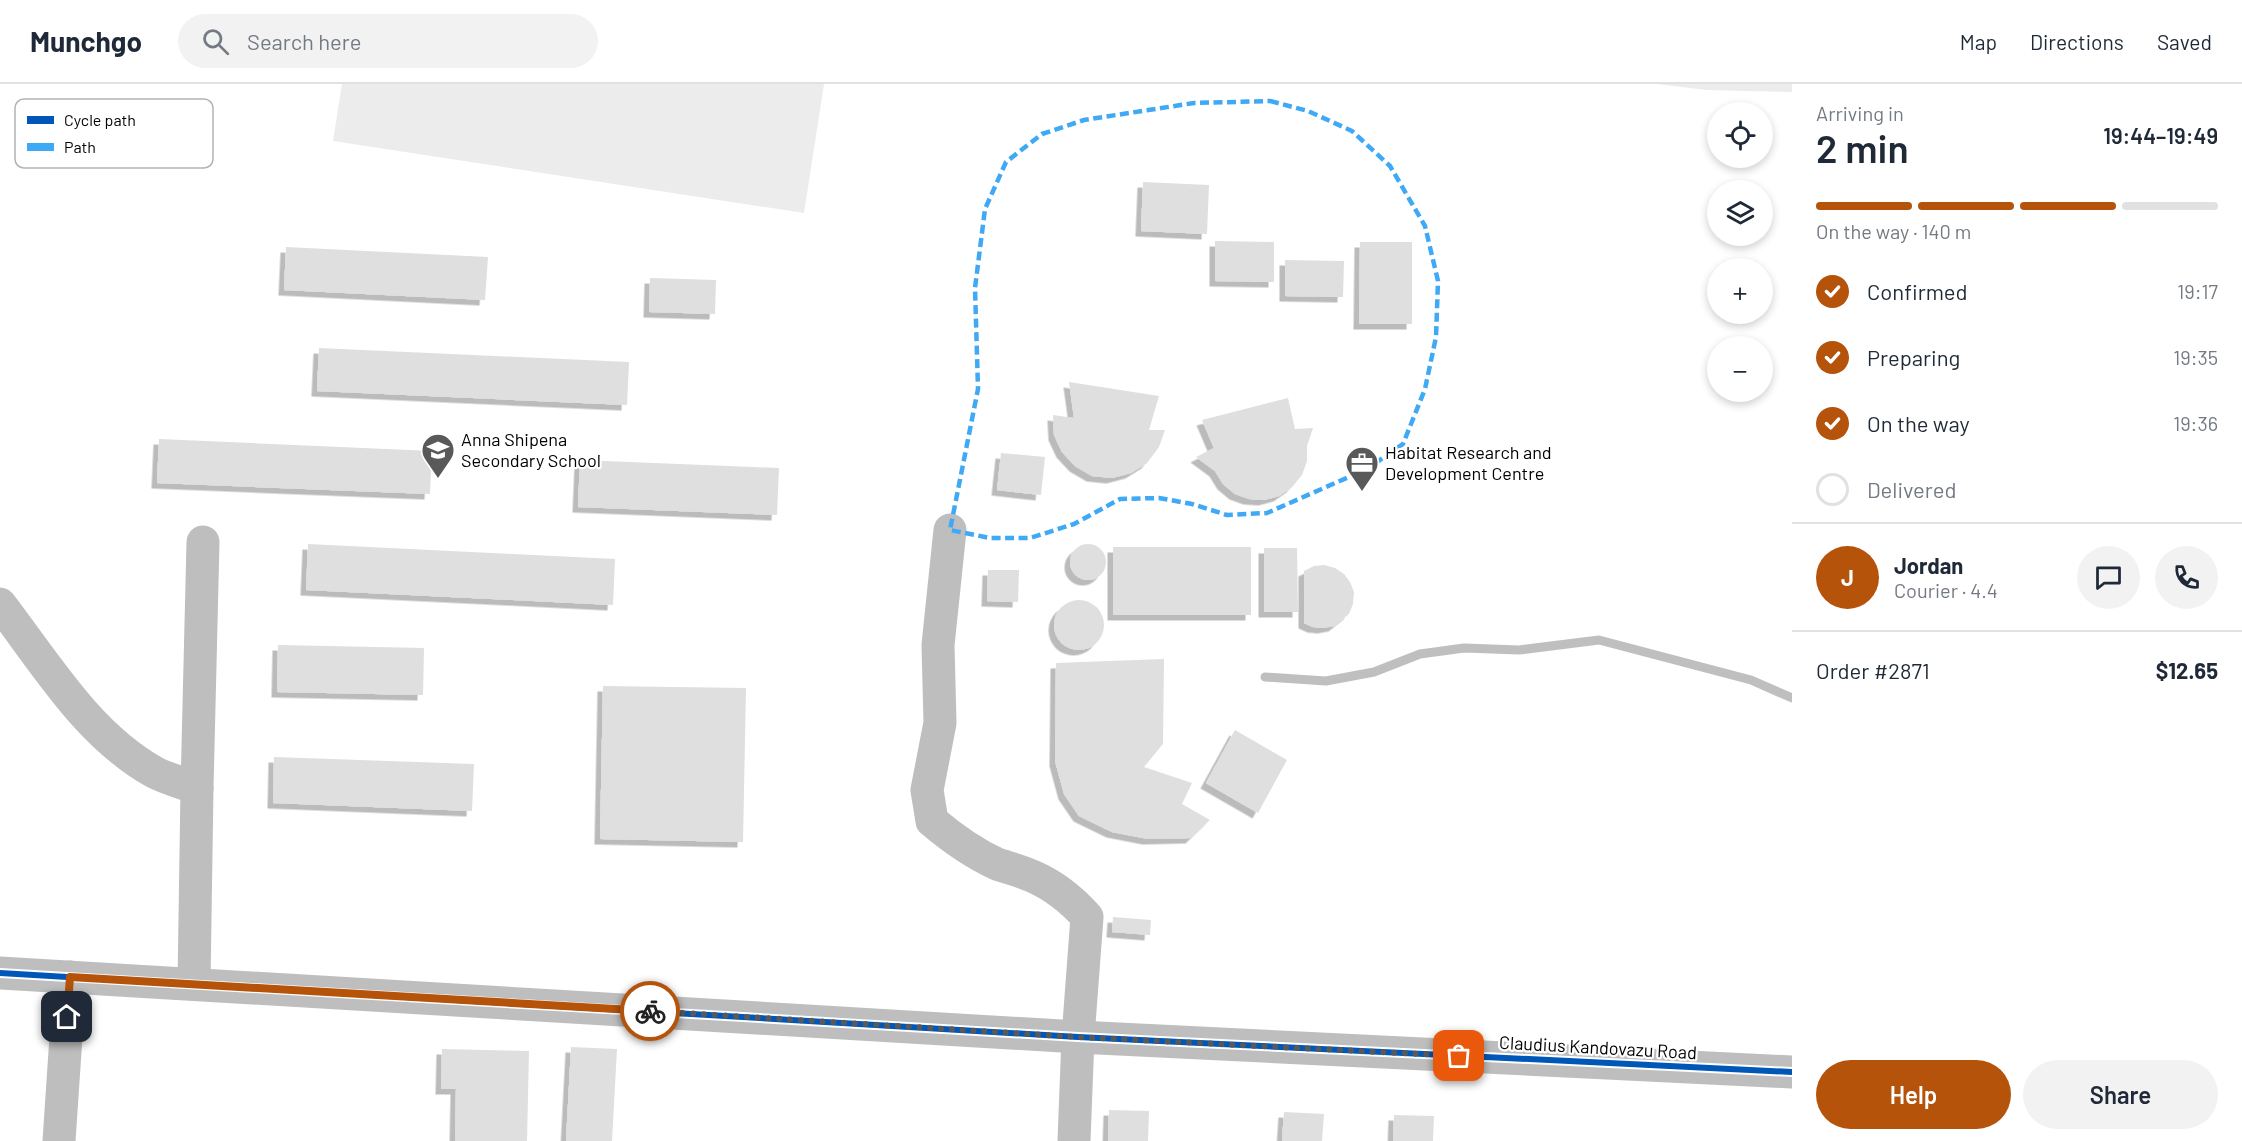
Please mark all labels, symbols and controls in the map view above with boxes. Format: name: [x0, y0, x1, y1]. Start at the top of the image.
search box: [178, 14, 598, 68]
text: Munchgo: [30, 24, 142, 58]
icon: search: [199, 25, 232, 58]
text: Search here: [247, 28, 361, 54]
text: Map: [1960, 29, 1997, 54]
text: Directions: [2030, 29, 2124, 54]
text: Saved: [2157, 29, 2212, 54]
legend: [15, 99, 213, 168]
text: Arriving in: [1816, 101, 1904, 125]
map controls: [1707, 102, 1773, 402]
button: locate: [1707, 102, 1773, 168]
text: Cycle path: [64, 110, 136, 129]
text: 19:44–19:49: [2103, 122, 2218, 148]
text: 2 min: [1816, 124, 1909, 171]
text: Path: [64, 137, 96, 156]
button: layers: [1707, 180, 1773, 246]
text: On the way · 140 m: [1816, 219, 1971, 243]
button: +: [1707, 258, 1773, 324]
icon: check: [1816, 275, 1849, 308]
text: Confirmed: [1867, 278, 1967, 304]
text: 19:17: [2177, 279, 2218, 303]
button: −: [1707, 336, 1773, 402]
icon: check: [1816, 341, 1849, 374]
text: Preparing: [1867, 344, 1960, 370]
text: 19:35: [2173, 345, 2218, 369]
icon: check: [1816, 407, 1849, 440]
text: On the way: [1867, 410, 1970, 436]
text: 19:36: [2173, 411, 2218, 435]
place label: Anna Shipena Secondary School: [461, 428, 601, 471]
school or university icon: Anna Shipena Secondary School: [420, 432, 456, 479]
place label: Habitat Research and Development Centre: [1385, 441, 1552, 484]
office icon: Habitat Research and Development Centre: [1344, 445, 1380, 492]
text: Delivered: [1867, 476, 1956, 502]
button: chat: [2077, 546, 2140, 609]
button: phone: [2155, 546, 2218, 609]
text: Jordan: [1894, 552, 1963, 578]
text: J: [1841, 564, 1854, 590]
text: Courier · 4.4: [1894, 578, 1998, 602]
text: Order #2871: [1816, 657, 1930, 683]
text: $12.65: [2156, 657, 2218, 683]
courier: [620, 981, 680, 1041]
pin: [41, 991, 92, 1042]
icon: bike: [634, 995, 667, 1028]
icon: home: [50, 1000, 83, 1033]
pin: [1433, 1030, 1484, 1081]
street label: Claudius Kandovazu Road: [1499, 1031, 1697, 1063]
icon: bag: [1442, 1039, 1475, 1072]
button: Help: [1816, 1060, 2011, 1129]
button: Share: [2023, 1060, 2218, 1129]

